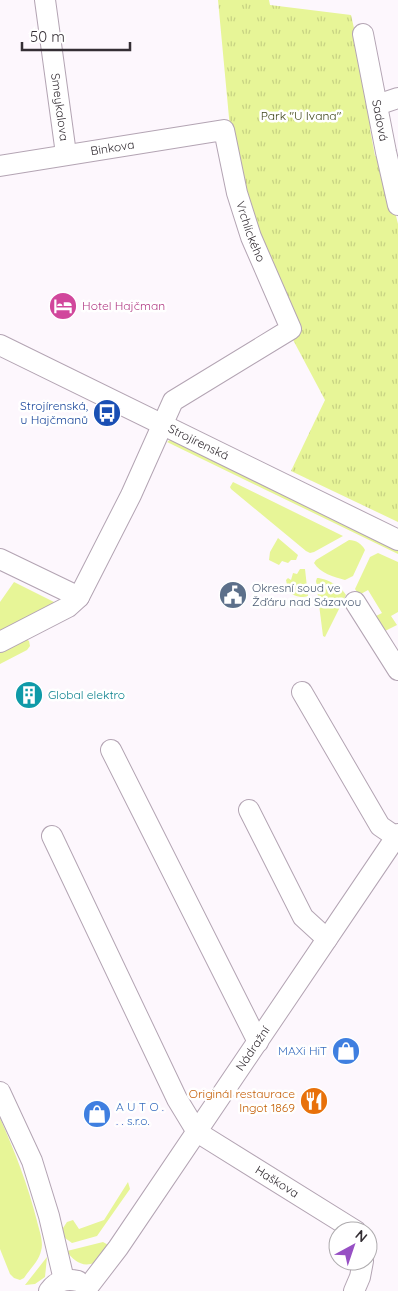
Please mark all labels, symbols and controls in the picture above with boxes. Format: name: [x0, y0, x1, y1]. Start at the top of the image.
scale bar: [22, 20, 130, 52]
text: 50 m: [30, 27, 65, 46]
street label: Smeykalova: [48, 72, 72, 142]
street label: Sadová: [369, 98, 392, 142]
park label: Park "U Ivana": [261, 108, 342, 123]
street label: Binkova: [89, 136, 136, 158]
street label: Vrchlického: [233, 199, 269, 264]
hotel icon: Hotel Hajčman: [48, 291, 78, 321]
place label: Hotel Hajčman: [82, 298, 165, 313]
place label: Strojírenská, u Hajčmanů: [20, 398, 88, 427]
bus stop icon: Strojírenská, u Hajčmanů: [92, 398, 122, 428]
street label: Strojírenská: [166, 421, 231, 463]
public building icon: Okresní soud ve Žďáru nad Sázavou: [218, 580, 248, 610]
place label: Okresní soud ve Žďáru nad Sázavou: [252, 580, 361, 609]
building icon: Global elektro: [14, 680, 44, 710]
place label: Global elektro: [48, 687, 125, 702]
street label: Nádražní: [232, 1023, 273, 1073]
shop icon: MAXi HiT: [331, 1036, 361, 1066]
place label: MAXi HiT: [278, 1043, 327, 1058]
place label: Originál restaurace Ingot 1869: [189, 1086, 295, 1115]
restaurant icon: Originál restaurace Ingot 1869: [299, 1086, 329, 1116]
shop icon: A U T O . . . s.r.o.: [82, 1099, 112, 1129]
place label: A U T O . . . s.r.o.: [116, 1099, 164, 1128]
street label: Haškova: [253, 1162, 302, 1201]
north arrow: [328, 1221, 378, 1271]
text: N: [352, 1226, 371, 1246]

